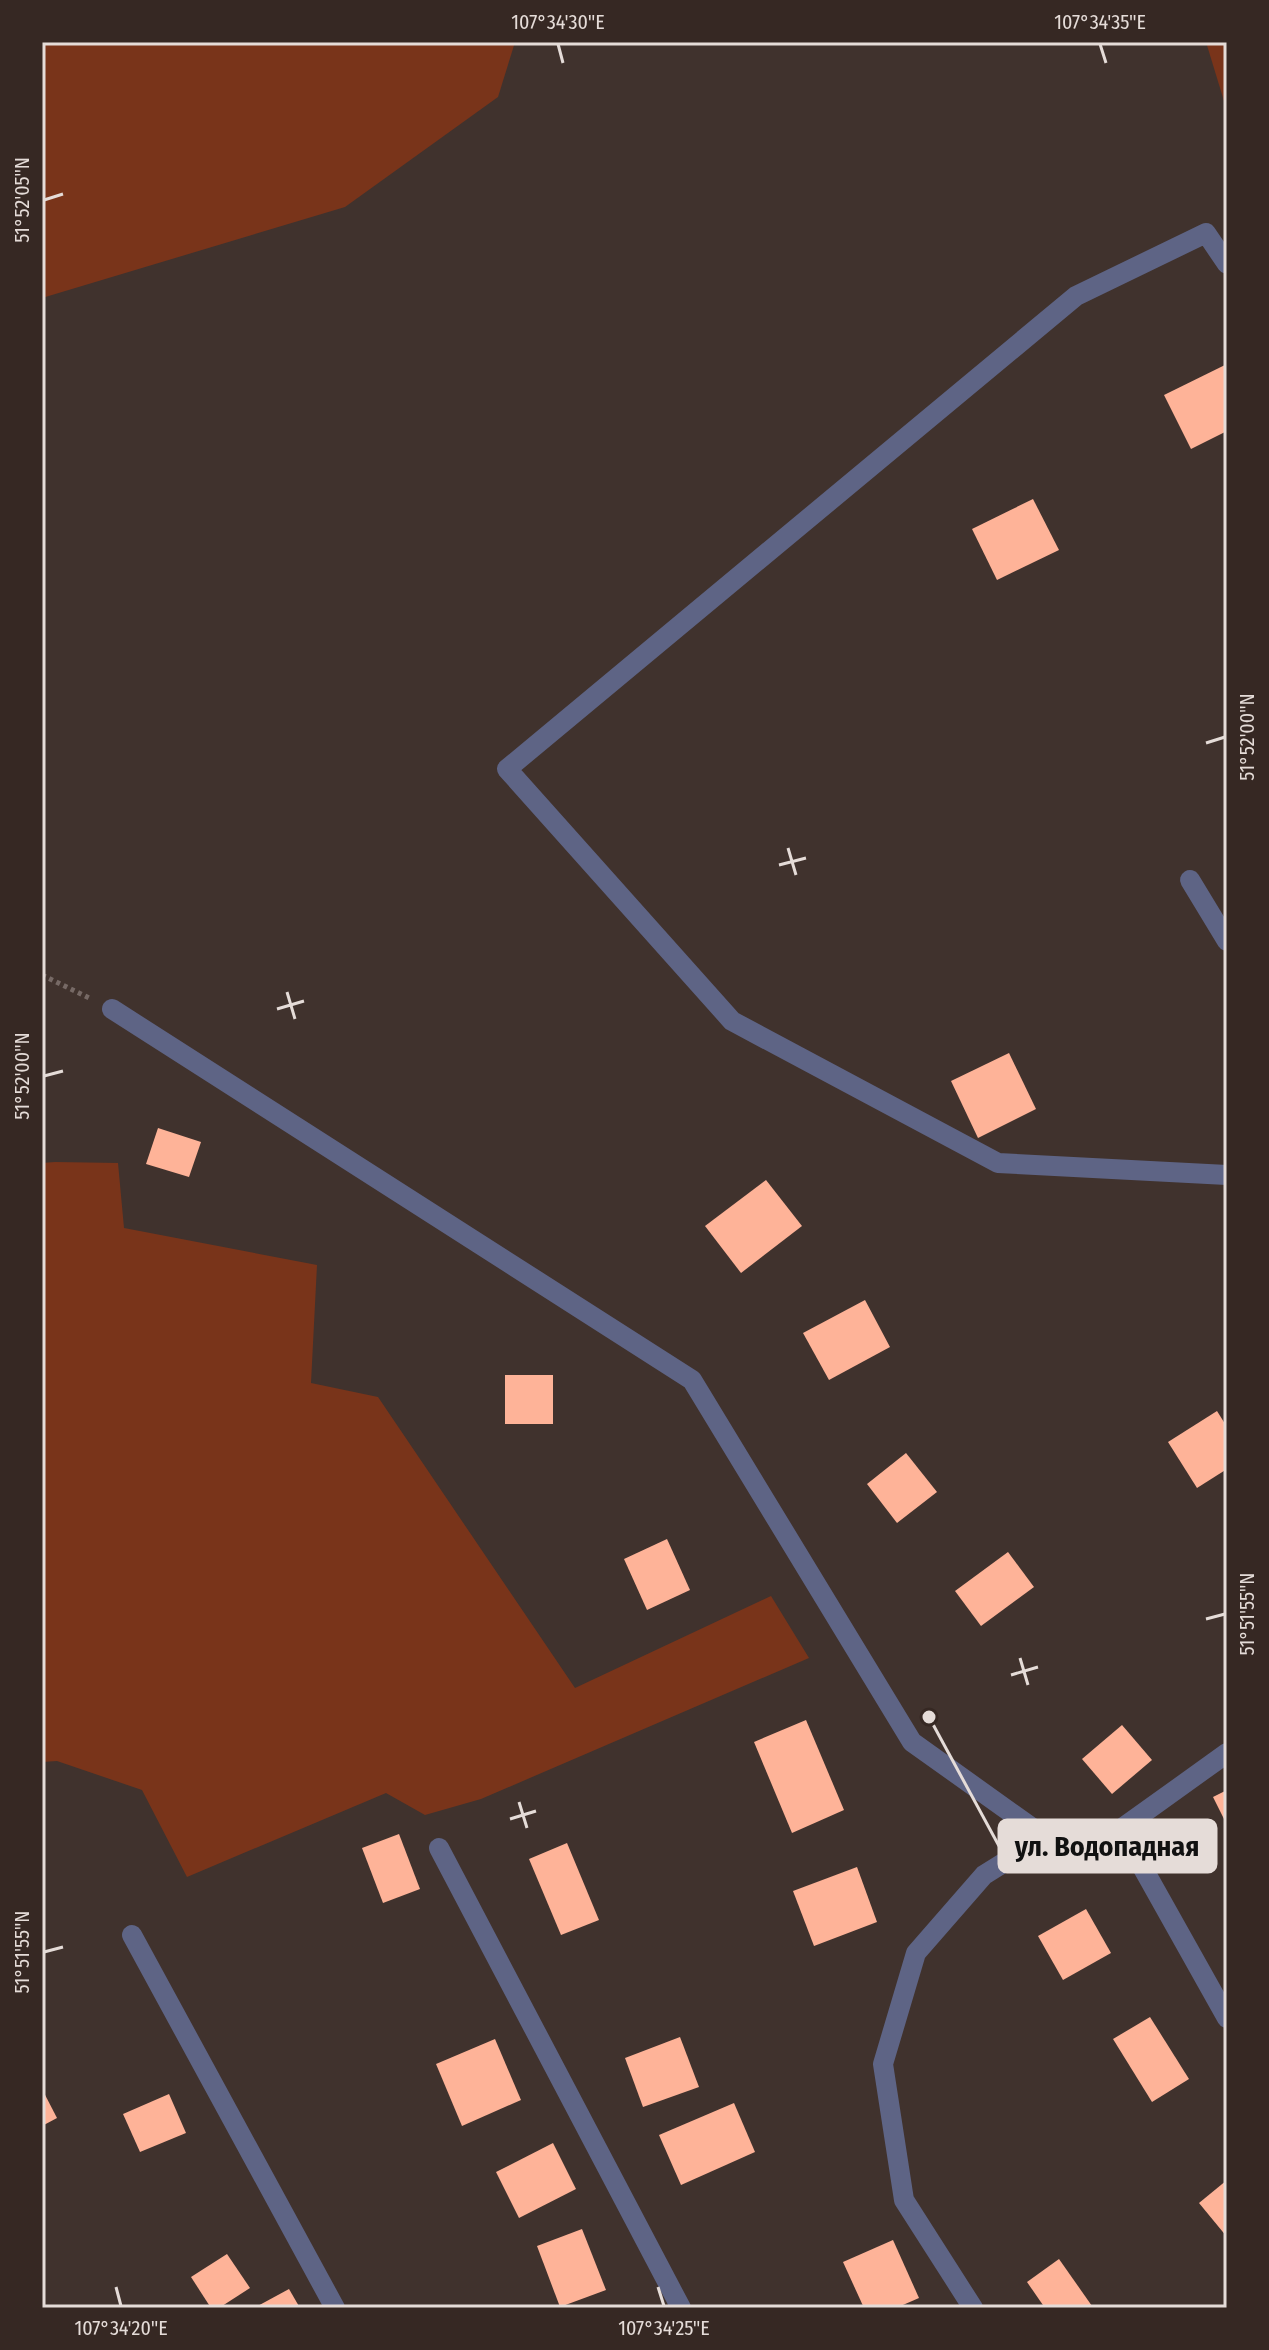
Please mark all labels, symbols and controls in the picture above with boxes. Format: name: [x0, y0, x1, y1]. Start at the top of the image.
text: 107°34'30"E: [511, 10, 605, 34]
text: 107°34'35"E: [1054, 10, 1146, 34]
text: 51°52'05"N: [10, 157, 34, 243]
text: 51°52'00"N: [1235, 693, 1259, 781]
text: 51°52'00"N: [10, 1032, 34, 1120]
text: 51°51'55"N: [1235, 1573, 1259, 1655]
callout: ул. Водопадная: [999, 1820, 1216, 1872]
text: ул. Водопадная: [1014, 1830, 1199, 1863]
text: 51°51'55"N: [10, 1911, 34, 1993]
text: 107°34'20"E: [74, 2316, 168, 2340]
text: 107°34'25"E: [618, 2316, 710, 2340]

